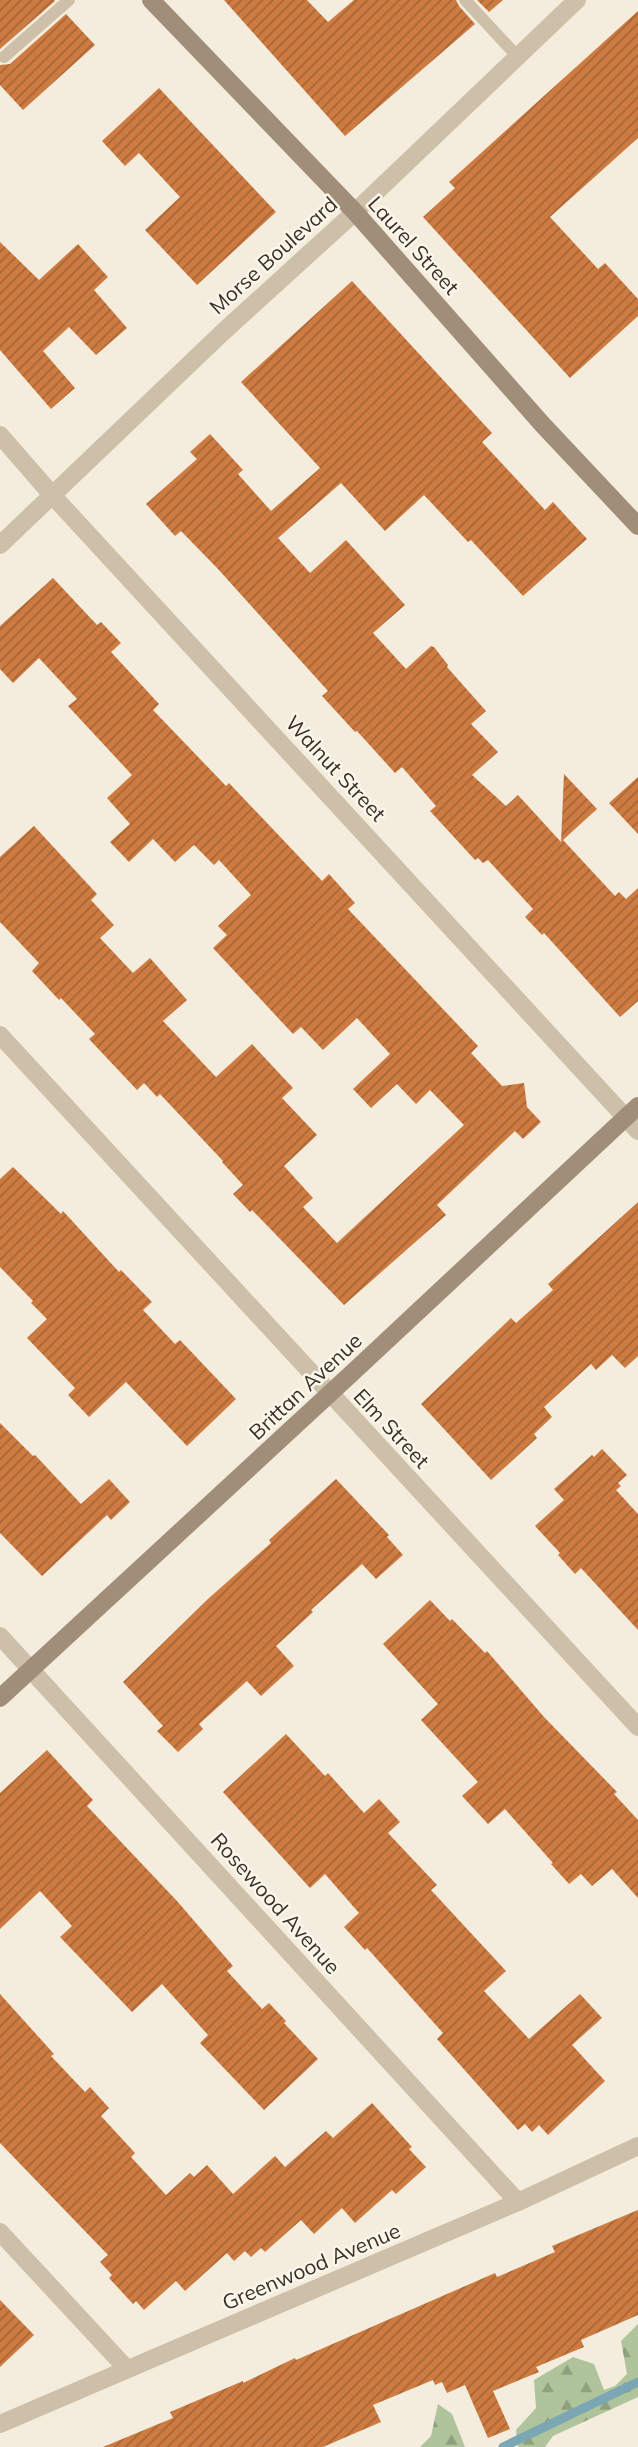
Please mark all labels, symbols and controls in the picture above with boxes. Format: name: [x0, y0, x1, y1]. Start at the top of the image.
street label: Laurel Street: [363, 190, 465, 300]
street label: Morse Boulevard: [204, 191, 342, 319]
street label: Walnut Street: [280, 710, 392, 826]
street label: Brittan Avenue: [243, 1327, 367, 1445]
street label: Elm Street: [349, 1383, 435, 1473]
street label: Rosewood Avenue: [206, 1827, 346, 1979]
street label: Greenwood Avenue: [218, 2217, 404, 2315]

